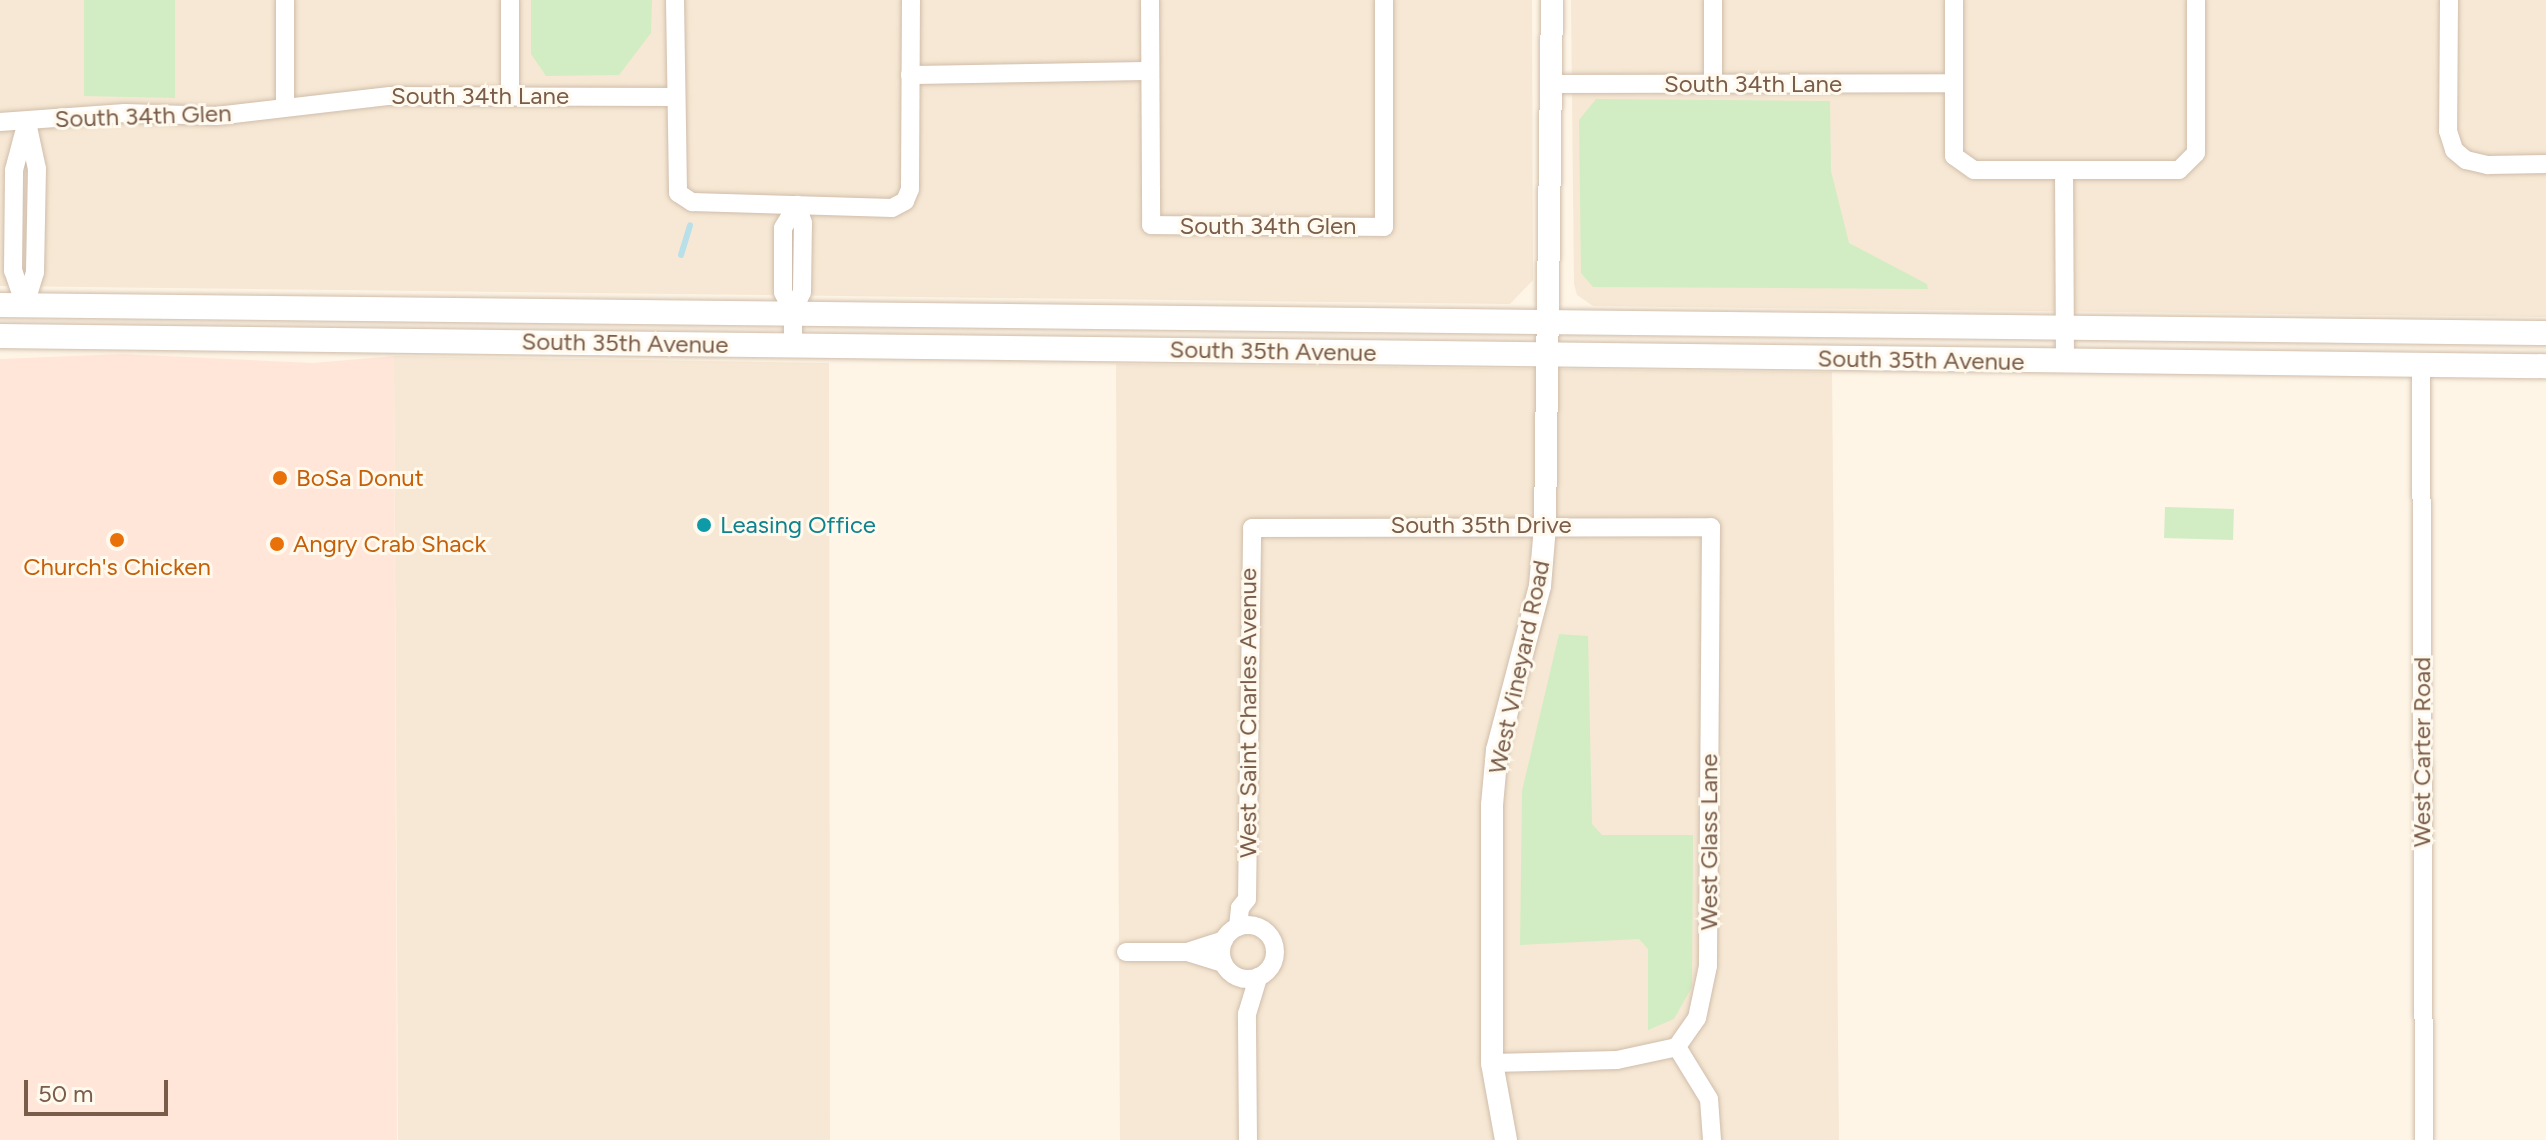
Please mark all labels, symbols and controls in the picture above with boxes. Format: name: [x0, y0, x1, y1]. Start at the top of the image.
street label: South 34th Lane: [1664, 70, 1842, 98]
street label: South 34th Lane: [391, 82, 569, 110]
street label: South 34th Glen: [54, 99, 232, 133]
street label: South 34th Glen: [1180, 212, 1356, 240]
street label: South 35th Avenue: [521, 327, 729, 359]
street label: South 35th Avenue: [1169, 335, 1377, 367]
street label: South 35th Avenue: [1817, 344, 2025, 376]
place label: BoSa Donut: [296, 464, 424, 492]
marker: BoSa Donut: [271, 469, 289, 487]
place label: Leasing Office: [720, 511, 876, 539]
street label: South 35th Drive: [1390, 511, 1572, 539]
marker: Leasing Office: [695, 516, 713, 534]
place label: Angry Crab Shack: [293, 530, 486, 558]
marker: Church's Chicken: [108, 531, 126, 549]
marker: Angry Crab Shack: [268, 535, 286, 553]
place label: Church's Chicken: [23, 553, 211, 581]
street label: West Vineyard Road: [1482, 558, 1556, 776]
street label: West Saint Charles Avenue: [1234, 568, 1262, 858]
street label: West Carter Road: [2408, 657, 2436, 847]
street label: West Glass Lane: [1695, 754, 1723, 930]
scale bar: [28, 1064, 172, 1114]
text: 50 m: [38, 1079, 94, 1108]

